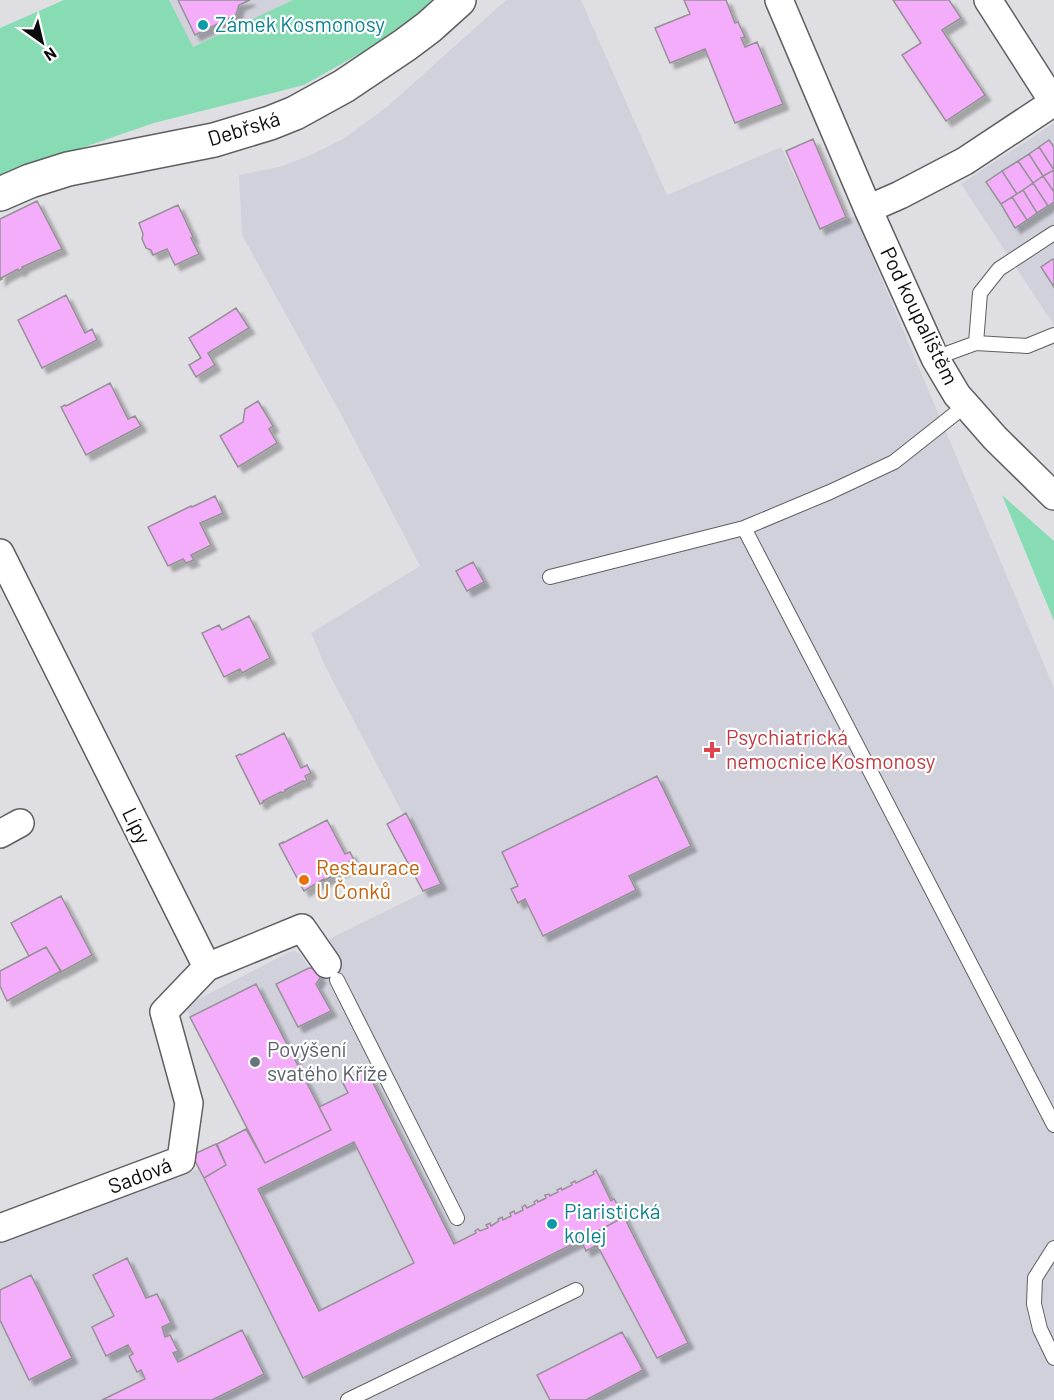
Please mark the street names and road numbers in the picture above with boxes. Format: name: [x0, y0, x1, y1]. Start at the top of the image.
street label: Debřská: [204, 105, 283, 150]
street label: Pod koupalištěm: [876, 242, 965, 388]
street label: Lípy: [118, 803, 157, 848]
street label: Sadová: [104, 1151, 175, 1198]

